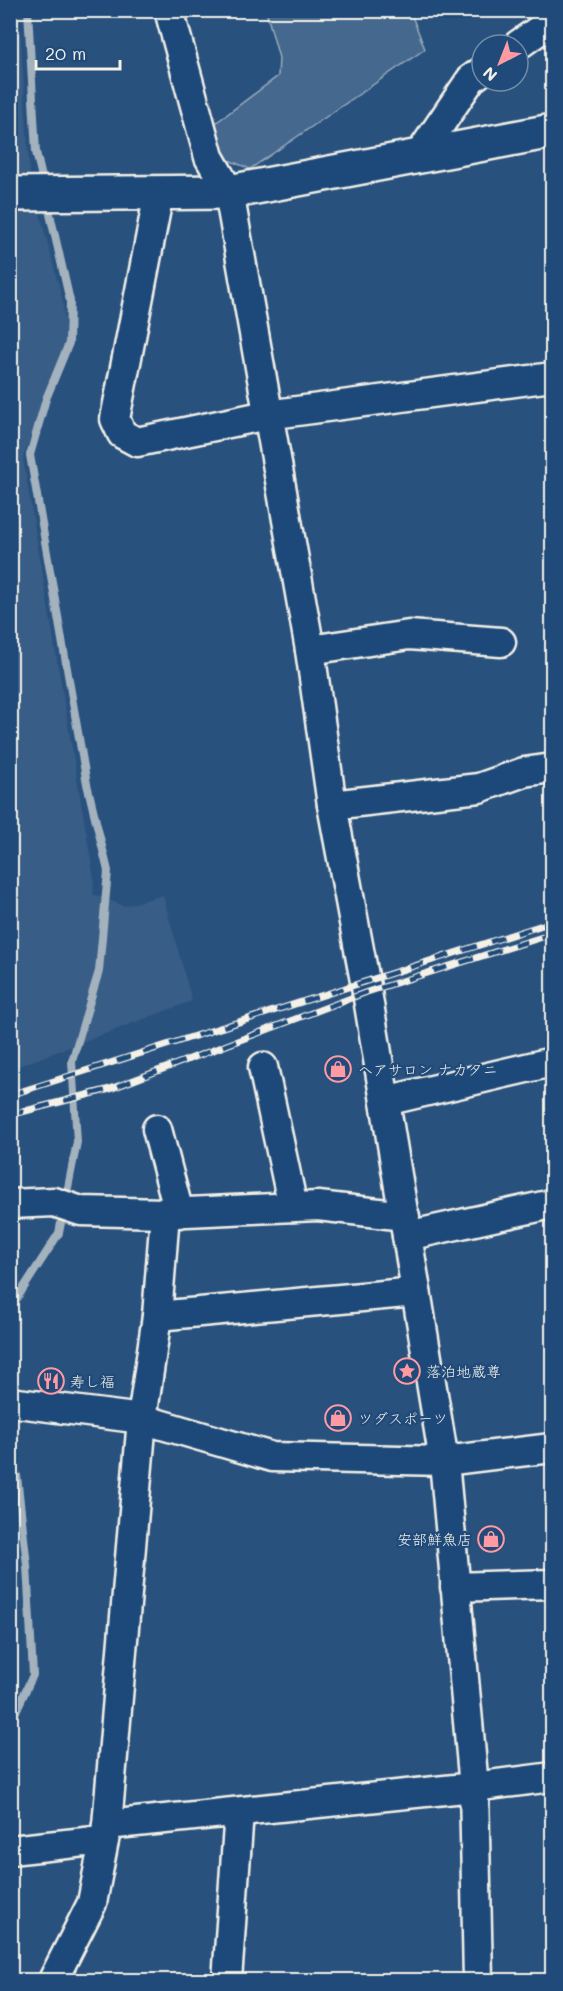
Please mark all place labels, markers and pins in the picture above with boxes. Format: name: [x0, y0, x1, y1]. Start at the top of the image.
shop icon: ヘアサロン ナカタニ: [323, 1054, 353, 1084]
place label: ヘアサロン ナカタニ: [358, 1059, 498, 1079]
place icon: 落泊地蔵尊: [392, 1356, 422, 1386]
place label: 落泊地蔵尊: [426, 1361, 501, 1381]
restaurant icon: 寿し福: [36, 1366, 66, 1396]
place label: 寿し福: [70, 1371, 115, 1391]
shop icon: ツダスポーツ: [323, 1403, 353, 1433]
place label: ツダスポーツ: [358, 1408, 448, 1428]
shop icon: 安部鮮魚店: [476, 1524, 506, 1554]
place label: 安部鮮魚店: [397, 1529, 472, 1549]

